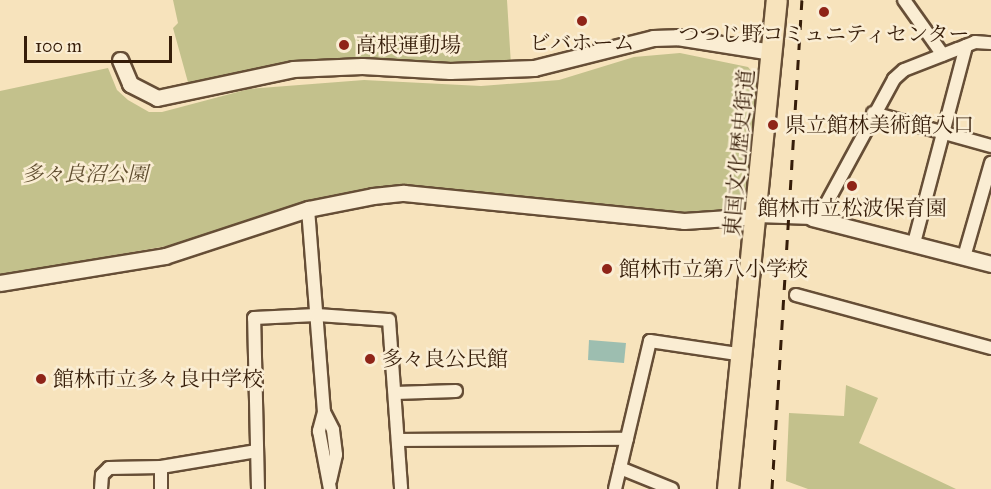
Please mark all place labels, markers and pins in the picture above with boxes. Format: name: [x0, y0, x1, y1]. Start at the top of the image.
marker: つつじ野コミュニティセンター: [817, 5, 831, 19]
marker: ビバホーム: [575, 14, 589, 28]
place label: つつじ野コミュニティセンター: [677, 21, 971, 47]
place label: ビバホーム: [530, 30, 634, 56]
place label: 高根運動場: [356, 32, 461, 58]
marker: 高根運動場: [337, 38, 351, 52]
place label: 県立館林美術館入口: [785, 112, 974, 138]
marker: 県立館林美術館入口: [766, 118, 780, 132]
marker: 館林市立松波保育園: [845, 179, 859, 193]
place label: 館林市立松波保育園: [758, 195, 946, 221]
place label: 館林市立第八小学校: [619, 256, 808, 282]
marker: 館林市立第八小学校: [600, 262, 614, 276]
place label: 多々良公民館: [382, 346, 508, 372]
marker: 多々良公民館: [363, 352, 377, 366]
place label: 館林市立多々良中学校: [53, 366, 263, 392]
marker: 館林市立多々良中学校: [34, 372, 48, 386]

